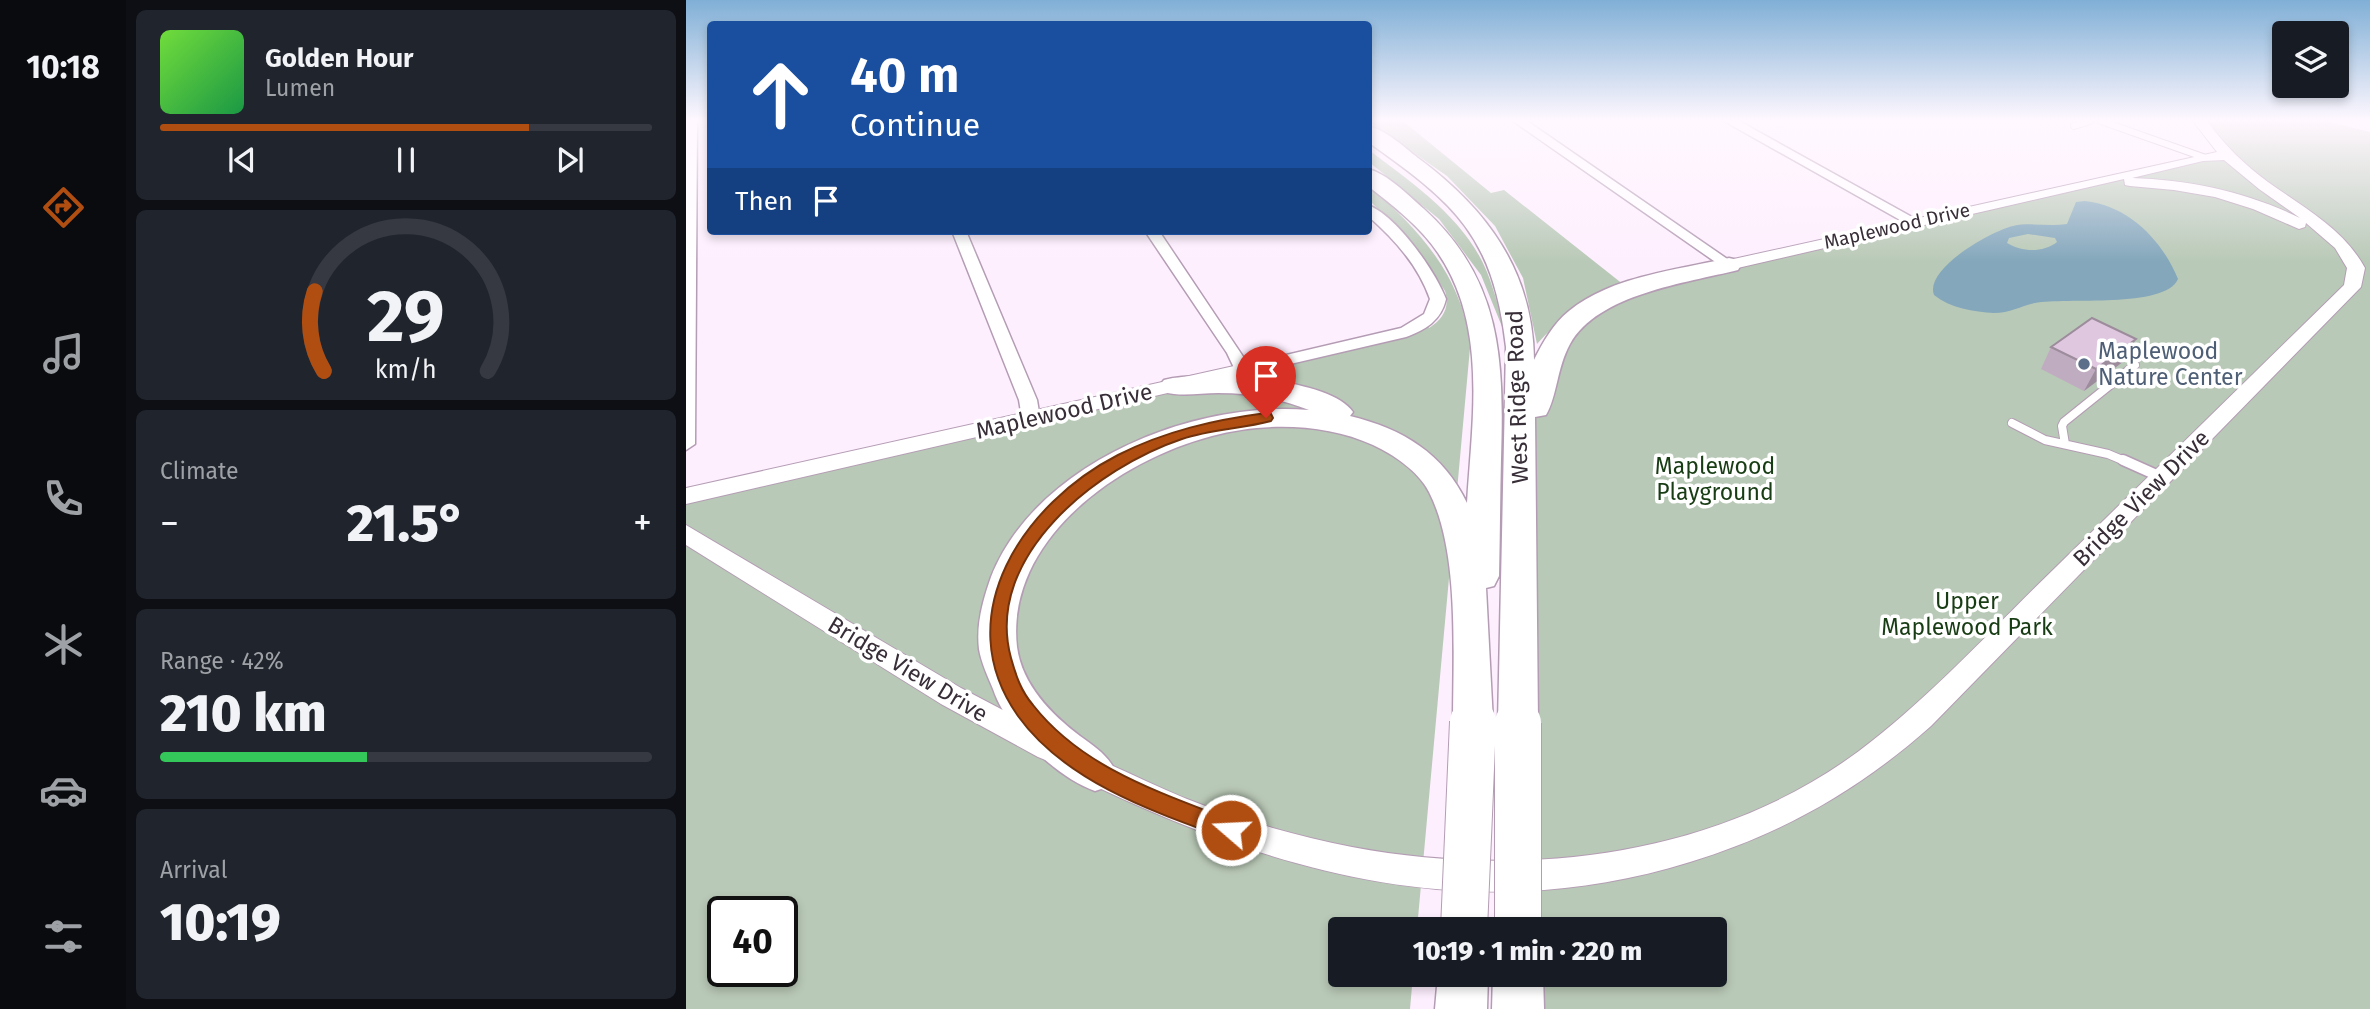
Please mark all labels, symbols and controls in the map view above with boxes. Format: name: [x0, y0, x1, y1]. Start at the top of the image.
map controls: [2272, 21, 2349, 98]
button: layers: [2272, 21, 2349, 98]
text: Golden Hour: [265, 43, 413, 74]
text: 40 m: [850, 46, 959, 105]
text: 10:18: [26, 48, 100, 86]
icon: ahead: [735, 49, 826, 140]
text: Lumen: [265, 74, 335, 102]
text: Continue: [850, 106, 980, 144]
icon: previous: [223, 141, 261, 179]
icon: pause: [387, 141, 425, 179]
icon: next: [551, 141, 589, 179]
icon: arrive: [807, 182, 845, 220]
icon: directions: [39, 183, 88, 232]
text: Then: [735, 186, 793, 217]
street label: Maplewood Drive: [1822, 198, 1972, 254]
text: 29: [367, 273, 445, 360]
street label: West Ridge Road: [1500, 310, 1534, 484]
icon: music: [39, 329, 88, 378]
place label: Maplewood Nature Center: [2098, 337, 2243, 391]
pin: [1236, 346, 1296, 418]
text: km/h: [375, 354, 437, 384]
marker: Maplewood Nature Center: [2076, 356, 2092, 372]
icon: arrive: [1247, 357, 1285, 395]
street label: Maplewood Drive: [973, 377, 1155, 445]
street label: Bridge View Drive: [2067, 424, 2215, 572]
park label: Maplewood Playground: [1655, 452, 1775, 506]
text: Climate: [160, 457, 239, 485]
icon: phone: [39, 474, 88, 523]
text: 21.5°: [347, 492, 465, 555]
text: −: [160, 500, 179, 546]
text: +: [633, 500, 652, 546]
park label: Upper Maplewood Park: [1881, 587, 2053, 641]
street label: Bridge View Drive: [823, 610, 993, 728]
icon: climate: [39, 620, 88, 669]
text: Range · 42%: [160, 647, 284, 675]
text: 210 km: [160, 682, 327, 745]
icon: car: [39, 766, 88, 815]
position arrow: [1194, 793, 1268, 867]
text: Arrival: [160, 856, 227, 884]
text: 10:19: [160, 891, 281, 954]
speed limit sign: 40: [707, 896, 798, 987]
icon: filters: [39, 912, 88, 961]
text: 10:19 · 1 min · 220 m: [1413, 936, 1642, 967]

